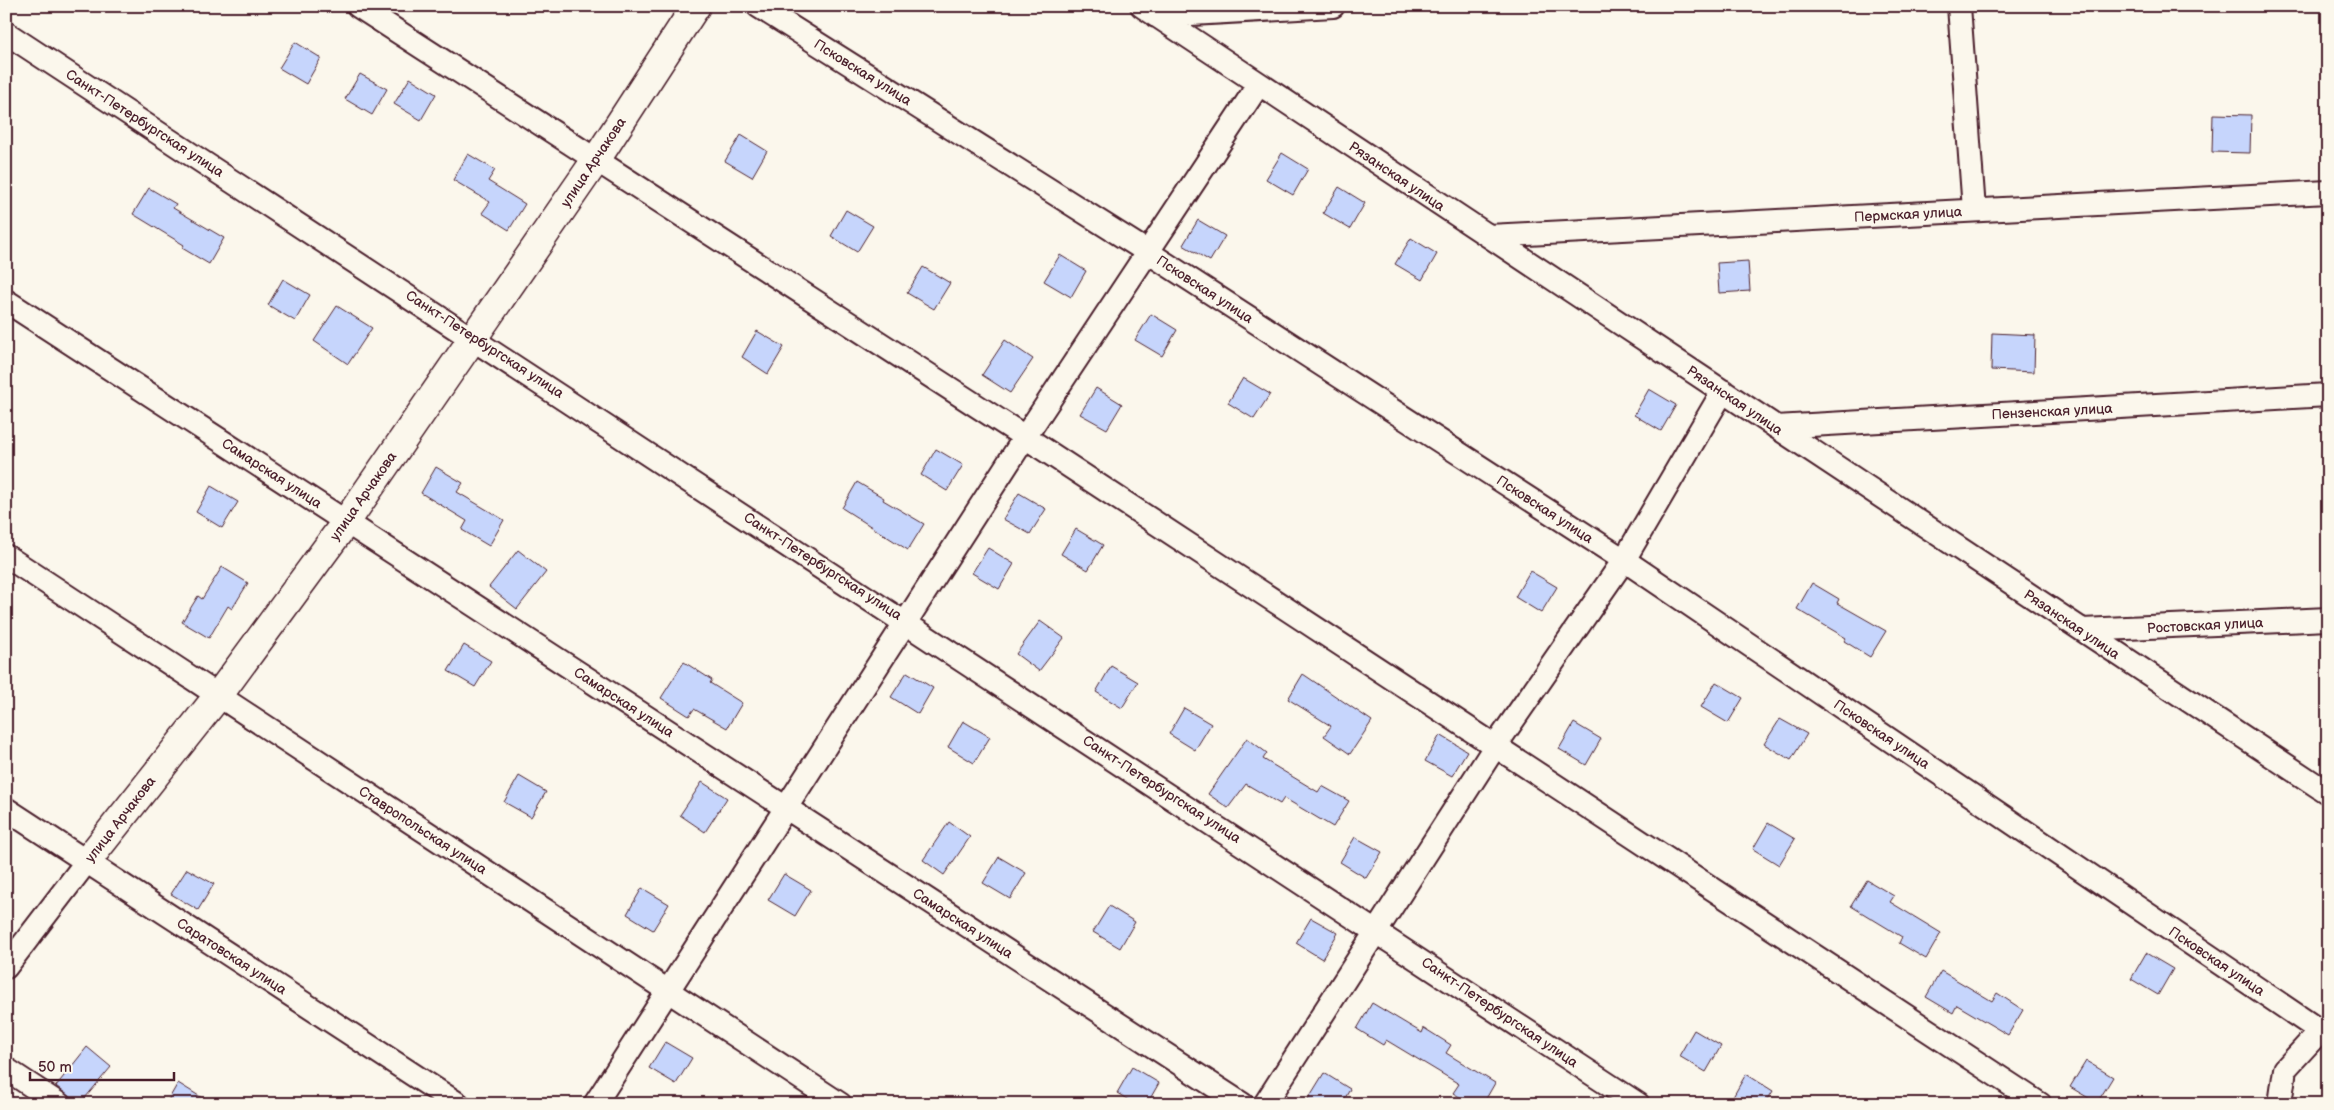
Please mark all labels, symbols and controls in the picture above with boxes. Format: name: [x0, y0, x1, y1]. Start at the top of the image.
street label: Псковская улица: [811, 36, 915, 110]
street label: Санкт-Петербургская улица: [63, 66, 228, 181]
street label: улица Арчакова: [557, 114, 630, 210]
street label: Рязанская улица: [1345, 138, 1449, 215]
street label: Пермская улица: [1854, 203, 1963, 226]
street label: Псковская улица: [1153, 252, 1257, 327]
street label: Санкт-Петербургская улица: [403, 287, 568, 402]
street label: Рязанская улица: [1683, 362, 1787, 439]
street label: Пензенская улица: [1991, 400, 2114, 423]
street label: Самарская улица: [219, 435, 326, 512]
street label: улица Арчакова: [326, 448, 401, 544]
street label: Псковская улица: [1493, 472, 1597, 547]
street label: Санкт-Петербургская улица: [741, 509, 906, 624]
street label: Рязанская улица: [2020, 586, 2124, 663]
street label: Ростовская улица: [2146, 614, 2264, 637]
street label: Самарская улица: [571, 664, 678, 741]
street label: Псковская улица: [1831, 696, 1933, 773]
street label: Санкт-Петербургская улица: [1080, 732, 1245, 847]
street label: улица Арчакова: [82, 772, 160, 866]
street label: Ставропольская улица: [355, 783, 491, 879]
street label: Самарская улица: [910, 885, 1017, 962]
street label: Саратовская улица: [174, 915, 290, 999]
street label: Псковская улица: [2166, 923, 2268, 1000]
street label: Санкт-Петербургская улица: [1418, 954, 1582, 1072]
scale bar: [30, 1050, 174, 1082]
text: 50 m: [38, 1058, 72, 1077]

